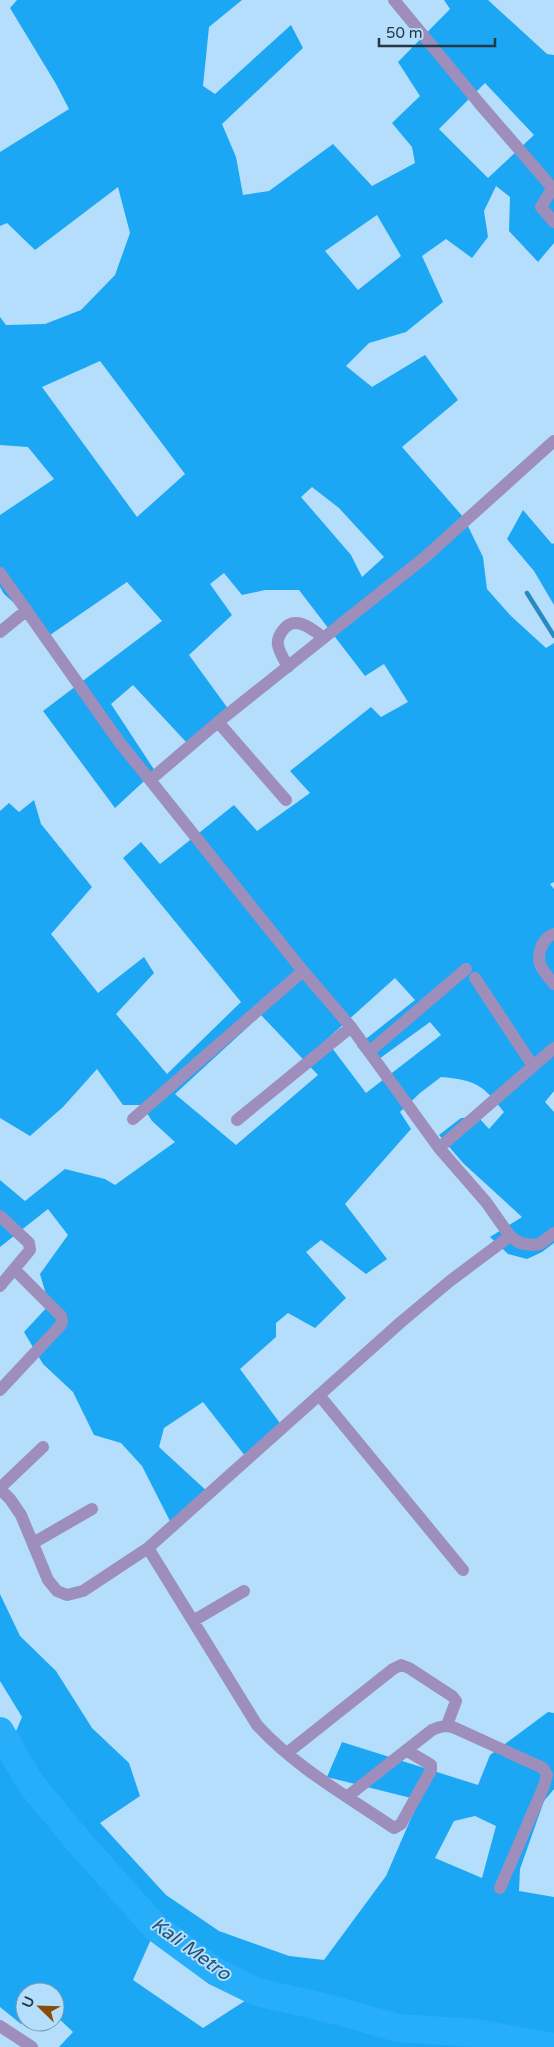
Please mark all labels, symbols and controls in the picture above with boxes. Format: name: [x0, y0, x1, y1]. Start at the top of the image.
scale bar: [379, 15, 495, 47]
text: 50 m: [386, 24, 423, 42]
water label: Kali Metro: [147, 1913, 236, 1986]
north arrow: [15, 1982, 65, 2032]
text: U: [19, 1994, 38, 2010]

